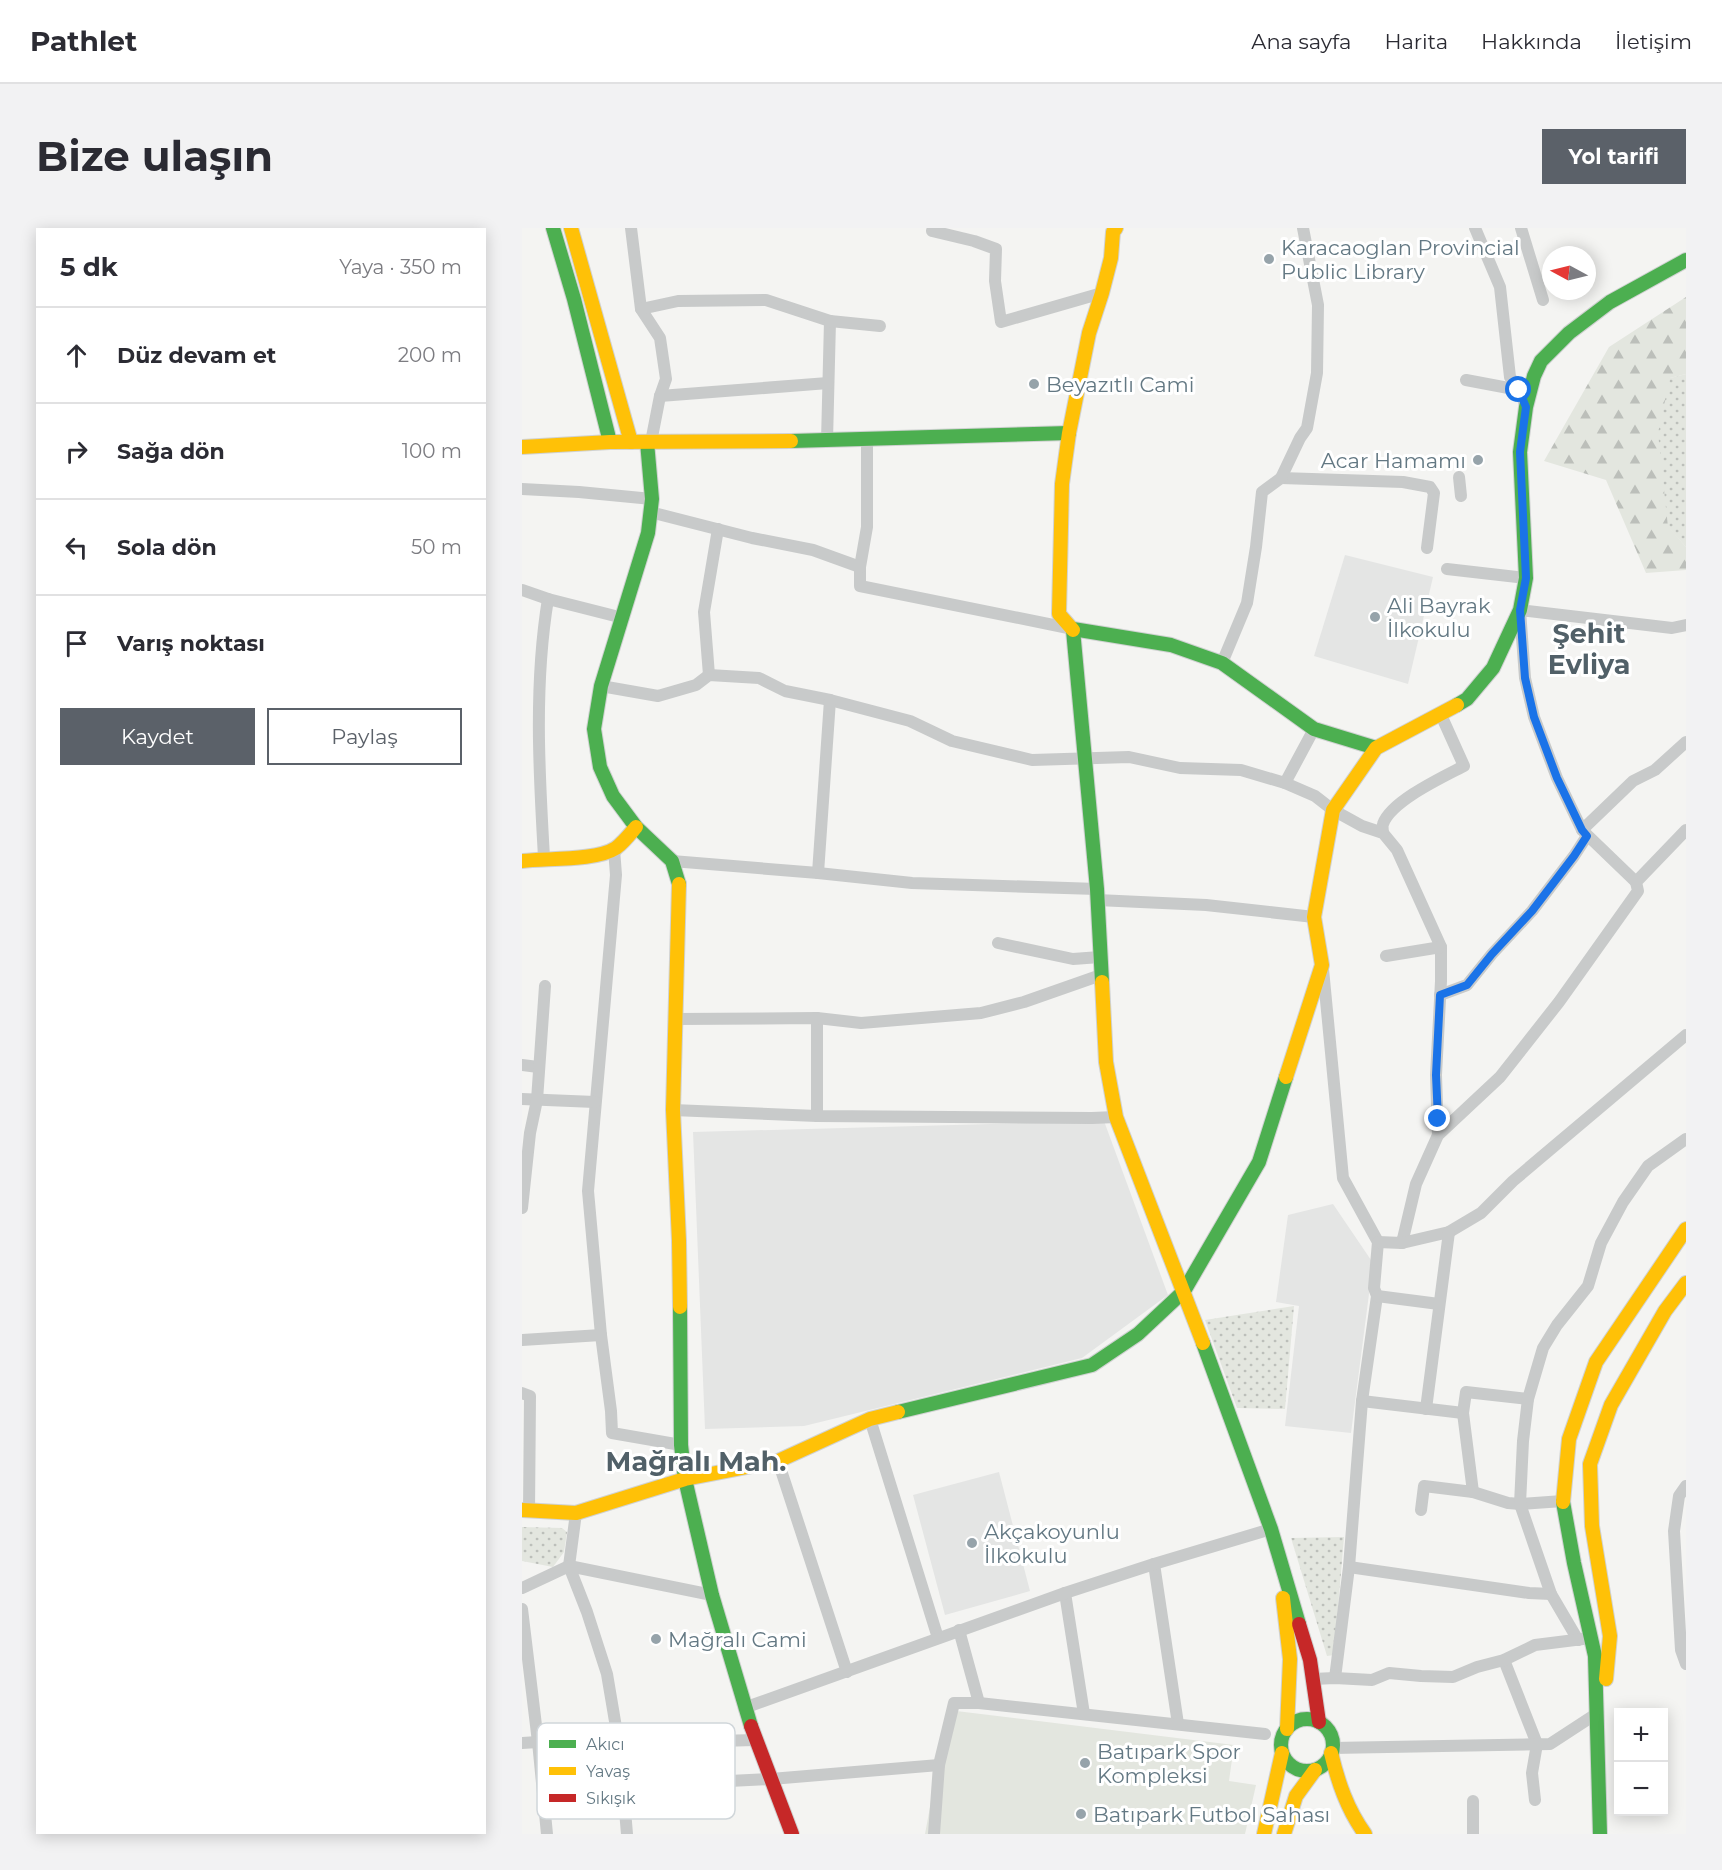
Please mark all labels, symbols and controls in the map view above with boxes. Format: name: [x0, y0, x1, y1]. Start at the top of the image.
text: Pathlet: [30, 24, 137, 58]
text: Ana sayfa: [1251, 29, 1351, 54]
text: Harita: [1384, 29, 1448, 54]
text: Hakkında: [1481, 29, 1582, 54]
text: İletişim: [1615, 29, 1692, 54]
button: Yol tarifi: [1542, 129, 1686, 184]
text: Bize ulaşın: [36, 130, 273, 182]
place label: Karacaoglan Provincial Public Library: [1281, 235, 1520, 284]
north arrow: [1542, 246, 1596, 300]
text: 5 dk: [60, 251, 118, 283]
marker: Karacaoglan Provincial Public Library: [1262, 252, 1276, 266]
text: Yaya · 350 m: [339, 255, 462, 279]
icon: ahead: [60, 339, 93, 372]
text: Düz devam et: [117, 342, 276, 369]
text: 200 m: [398, 343, 462, 367]
place label: Beyazıtlı Cami: [1046, 372, 1195, 397]
route start: [1505, 376, 1531, 402]
marker: Beyazıtlı Cami: [1027, 377, 1041, 391]
icon: right: [60, 435, 93, 468]
text: Sağa dön: [117, 438, 225, 465]
text: 100 m: [402, 439, 462, 463]
place label: Acar Hamamı: [1321, 448, 1466, 473]
marker: Acar Hamamı: [1471, 453, 1485, 467]
icon: left: [60, 531, 93, 564]
text: Sola dön: [117, 534, 217, 561]
text: 50 m: [411, 535, 462, 559]
place label: Ali Bayrak İlkokulu: [1387, 593, 1491, 642]
marker: Ali Bayrak İlkokulu: [1368, 610, 1382, 624]
district label: Şehit Evliya: [1548, 617, 1630, 681]
icon: arrive: [60, 627, 93, 660]
text: Varış noktası: [117, 630, 265, 657]
button: Kaydet: [60, 708, 255, 765]
button: Paylaş: [267, 708, 462, 765]
route end: [1424, 1105, 1450, 1131]
district label: Mağralı Mah.: [606, 1445, 786, 1478]
place label: Akçakoyunlu İlkokulu: [984, 1519, 1120, 1568]
marker: Akçakoyunlu İlkokulu: [965, 1536, 979, 1550]
place label: Mağralı Cami: [668, 1627, 807, 1652]
marker: Mağralı Cami: [649, 1632, 663, 1646]
map controls: [1614, 1708, 1668, 1816]
button: +: [1614, 1708, 1668, 1762]
legend: [537, 1723, 735, 1819]
text: Akıcı: [586, 1735, 625, 1754]
place label: Batıpark Spor Kompleksi: [1097, 1739, 1241, 1788]
marker: Batıpark Spor Kompleksi: [1078, 1756, 1092, 1770]
text: Yavaş: [586, 1762, 630, 1781]
button: −: [1614, 1762, 1668, 1816]
text: Sıkışık: [586, 1789, 636, 1808]
place label: Batıpark Futbol Sahası: [1093, 1802, 1330, 1827]
marker: Batıpark Futbol Sahası: [1074, 1807, 1088, 1821]

